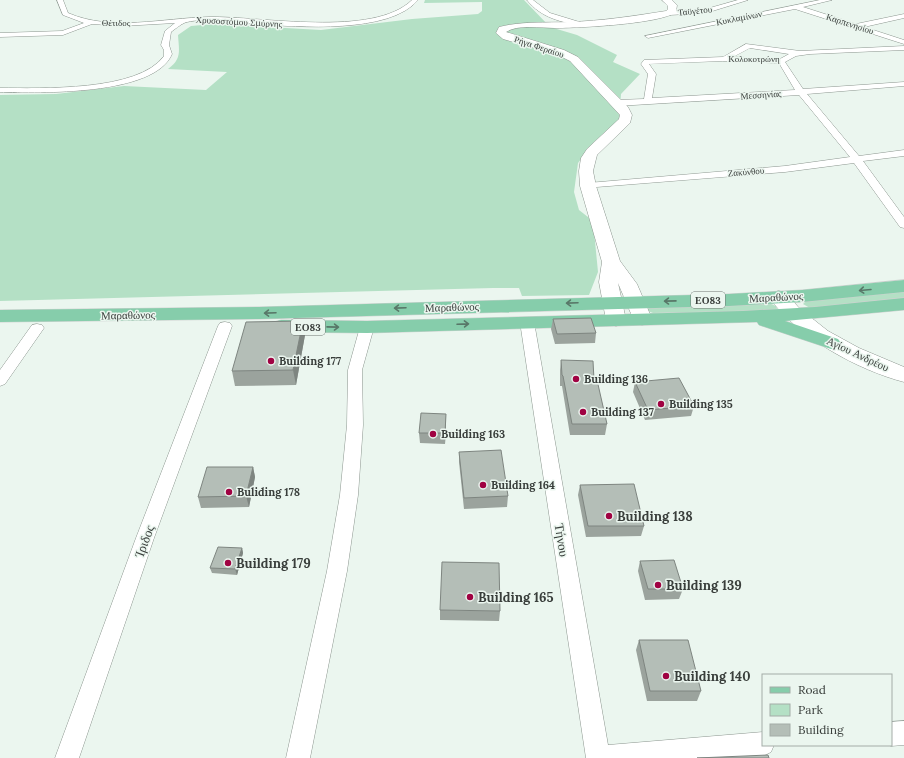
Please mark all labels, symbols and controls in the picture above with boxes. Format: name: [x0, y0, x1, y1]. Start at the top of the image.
street label: Ταϋγέτου: [677, 3, 713, 18]
street label: Κυκλαμίνων: [715, 8, 763, 28]
street label: Καρπενησίου: [825, 11, 876, 37]
street label: Χρυσοστόμου Σμύρνης: [195, 14, 283, 30]
street label: Θέτιδος: [102, 17, 131, 28]
street label: Ρήγα Φεραίου: [513, 33, 566, 60]
street label: Κολοκοτρώνη: [728, 53, 780, 64]
street label: Μεσσηνίας: [740, 88, 782, 101]
street label: Ζακύνθου: [727, 164, 765, 179]
one-way arrow: [859, 286, 872, 294]
street label: Μαραθώνος: [749, 289, 804, 305]
road number: ΕΟ83: [691, 292, 725, 308]
one-way arrow: [664, 297, 677, 305]
street label: Μαραθώνος: [425, 299, 480, 315]
one-way arrow: [566, 299, 579, 307]
one-way arrow: [394, 304, 407, 312]
street label: Μαραθώνος: [101, 308, 156, 322]
one-way arrow: [264, 309, 277, 316]
road number: ΕΟ83: [291, 319, 325, 335]
one-way arrow: [456, 320, 469, 328]
one-way arrow: [326, 323, 339, 331]
street label: Αγίου Ανδρέου: [825, 333, 892, 375]
place label: Building 177: [279, 354, 341, 368]
marker: Building 177: [266, 356, 276, 366]
place label: Building 136: [584, 372, 648, 386]
marker: Building 136: [571, 374, 581, 384]
place label: Building 135: [669, 397, 733, 411]
marker: Building 135: [656, 399, 666, 409]
place label: Building 137: [591, 405, 654, 419]
marker: Building 137: [578, 407, 588, 417]
place label: Building 163: [441, 427, 505, 441]
marker: Building 163: [428, 429, 438, 439]
place label: Building 164: [491, 478, 555, 492]
marker: Building 164: [478, 480, 488, 490]
place label: Buliding 178: [237, 485, 300, 499]
marker: Buliding 178: [224, 487, 234, 497]
place label: Building 138: [617, 508, 693, 525]
marker: Building 138: [604, 511, 614, 521]
street label: Ίριδος: [130, 522, 158, 561]
street label: Τήνου: [550, 522, 573, 558]
place label: Building 179: [236, 555, 311, 572]
marker: Building 179: [223, 558, 233, 568]
place label: Building 139: [666, 577, 742, 594]
marker: Building 139: [653, 580, 663, 590]
place label: Building 165: [478, 589, 554, 606]
marker: Building 165: [465, 592, 475, 602]
place label: Building 140: [674, 668, 750, 685]
marker: Building 140: [661, 671, 671, 681]
legend: [762, 674, 892, 746]
text: Road: [798, 682, 826, 697]
text: Park: [798, 702, 824, 717]
text: Building: [798, 722, 844, 737]

